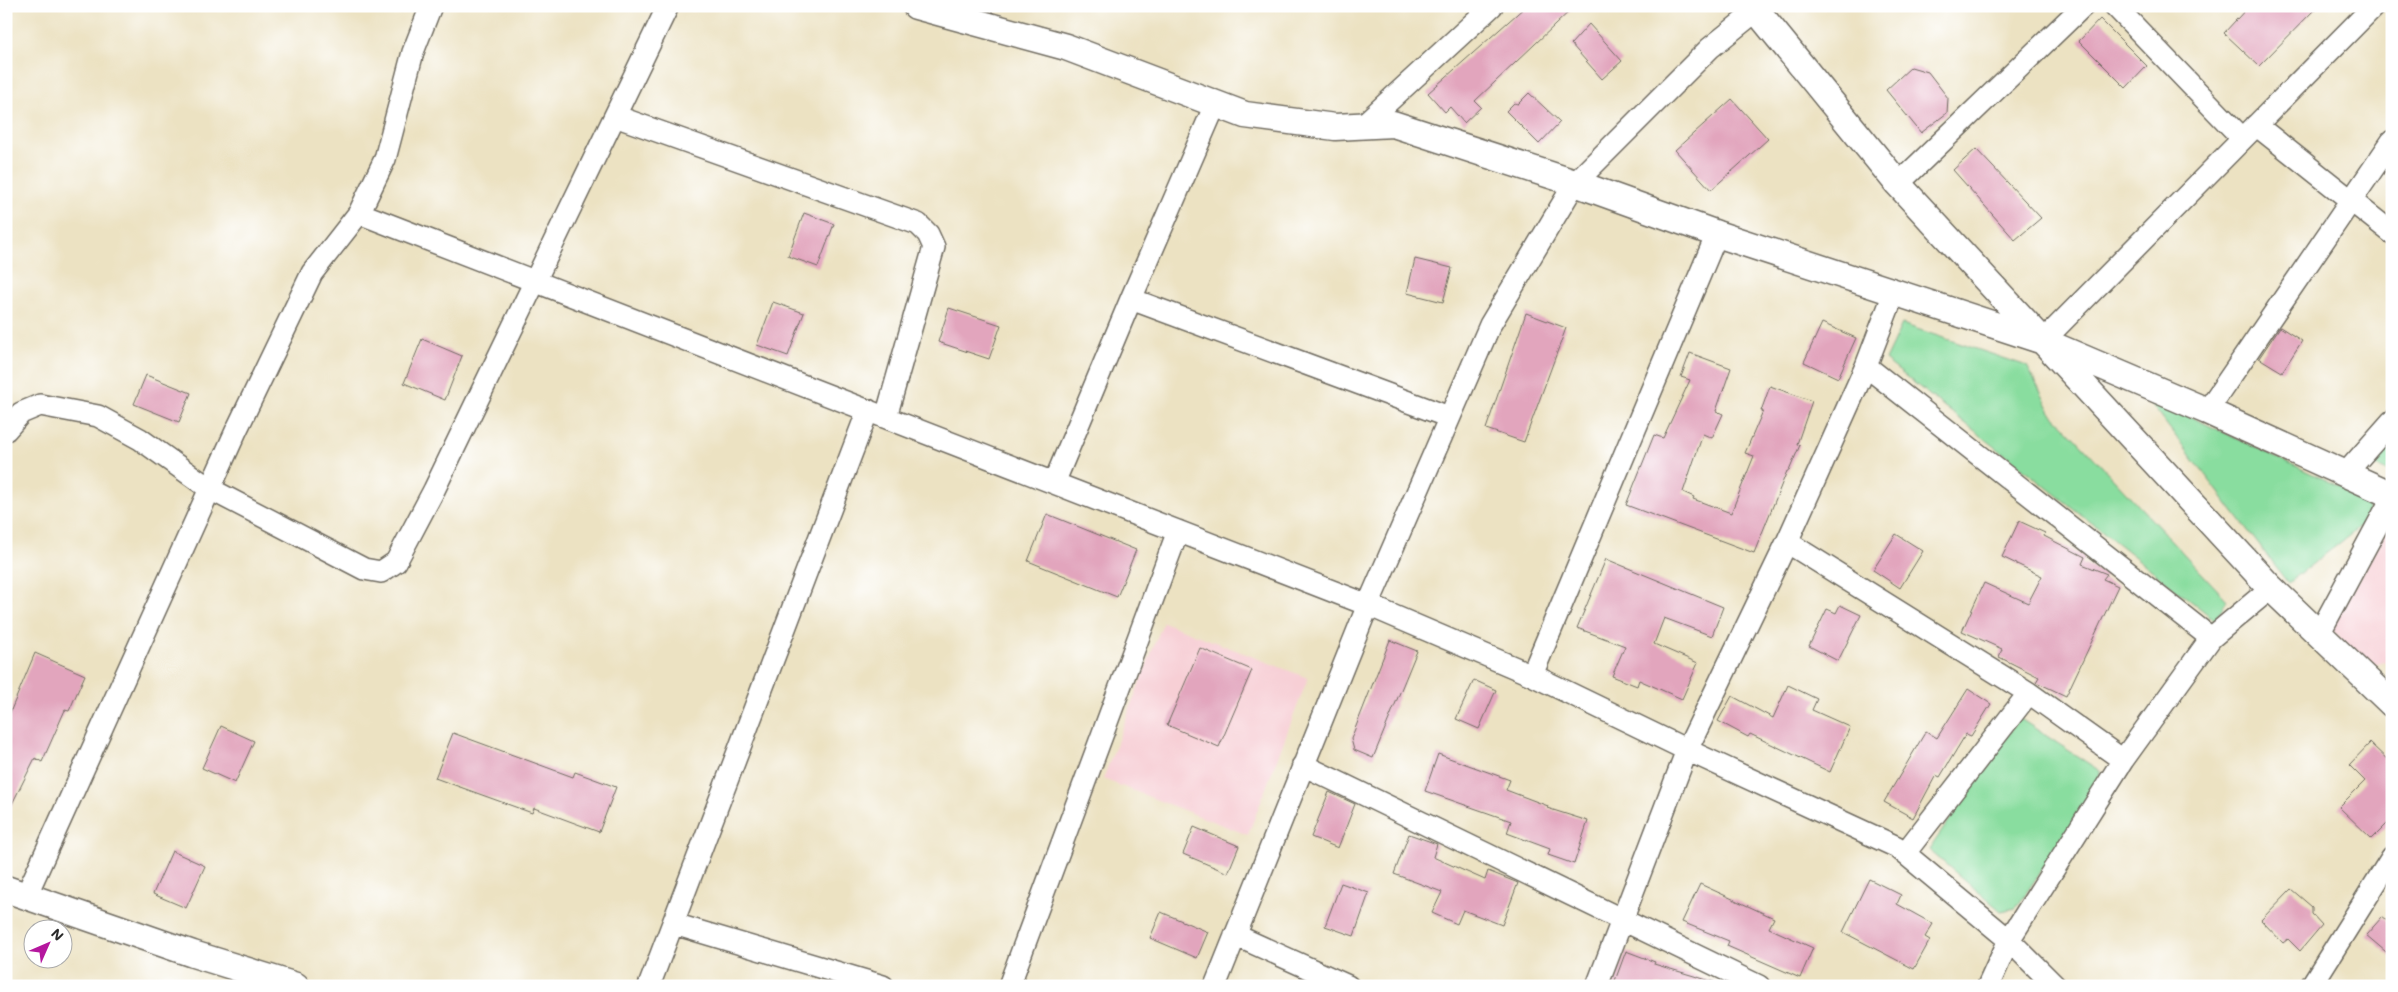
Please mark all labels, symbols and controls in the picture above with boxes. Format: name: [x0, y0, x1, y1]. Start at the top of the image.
north arrow: [22, 920, 72, 970]
text: N: [47, 924, 68, 945]

